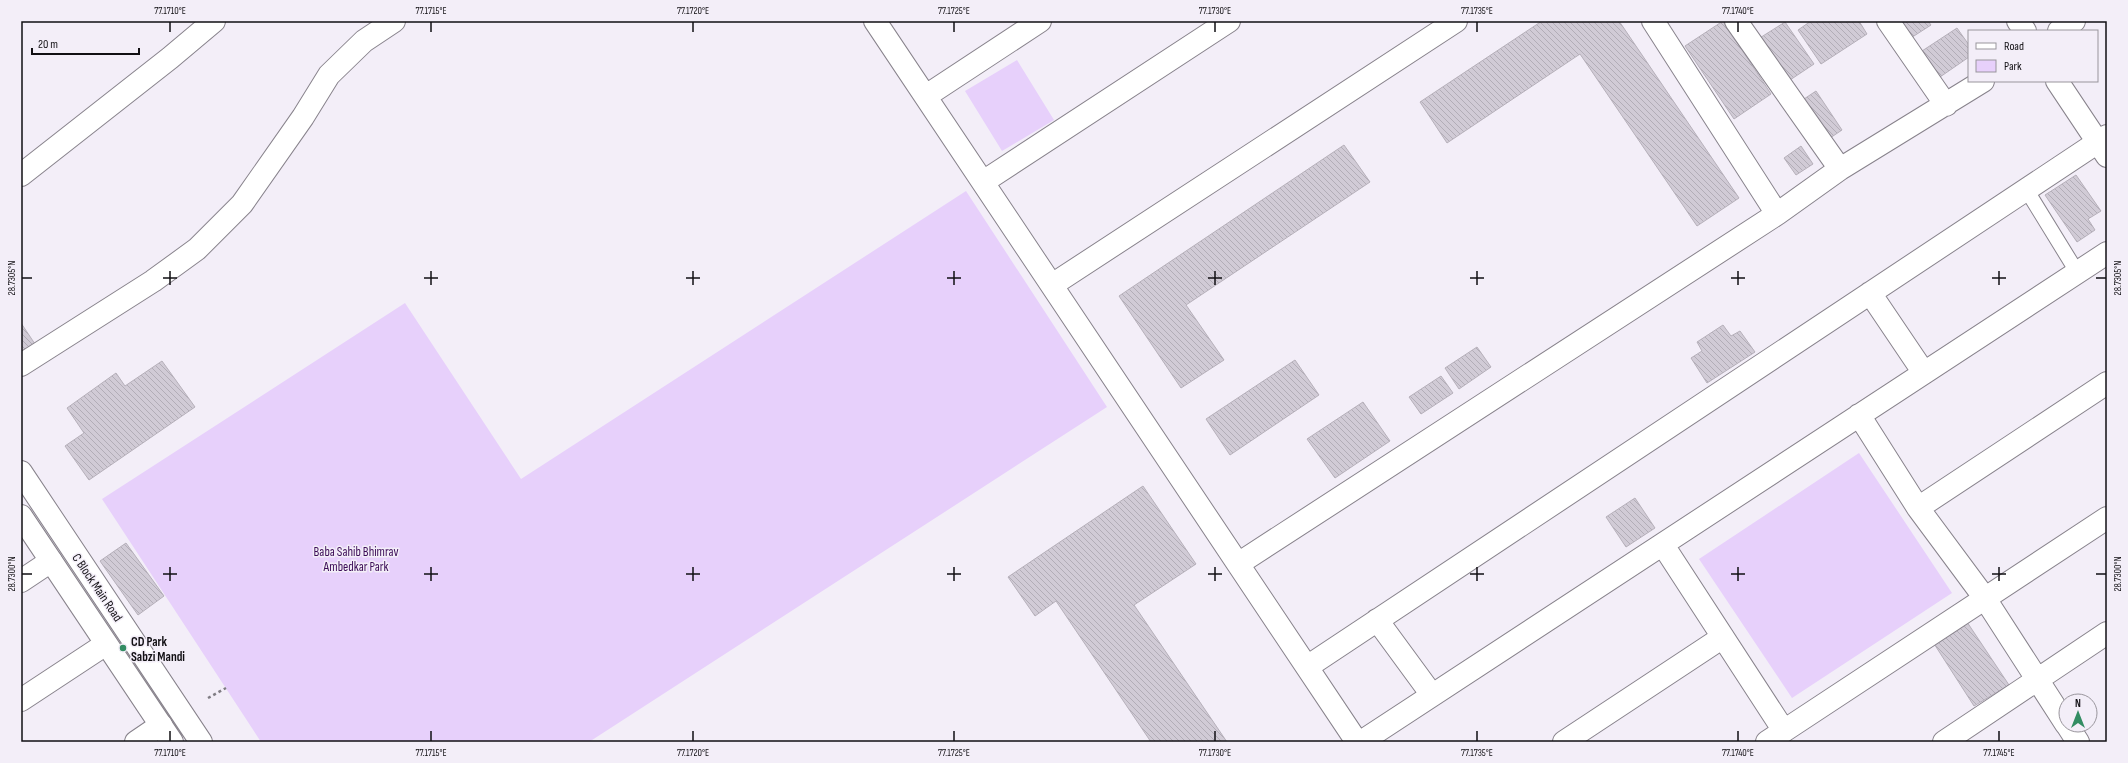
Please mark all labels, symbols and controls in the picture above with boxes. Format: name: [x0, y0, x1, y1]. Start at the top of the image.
text: 77.1710°E: [154, 5, 186, 17]
text: 77.1715°E: [415, 5, 447, 17]
text: 77.1720°E: [677, 5, 709, 17]
text: 77.1725°E: [938, 5, 970, 17]
text: 77.1730°E: [1199, 5, 1231, 17]
text: 77.1735°E: [1461, 5, 1493, 17]
text: 77.1740°E: [1722, 5, 1754, 17]
scale bar: [32, 30, 139, 56]
legend: [1968, 30, 2098, 82]
text: 20 m: [38, 37, 58, 52]
text: Road: [2004, 39, 2024, 54]
text: Park: [2004, 59, 2022, 74]
text: 28.7305°N: [6, 261, 18, 295]
text: 28.7305°N: [2112, 261, 2124, 295]
park label: Baba Sahib Bhimrav Ambedkar Park: [314, 544, 398, 575]
street label: C Block Main Road: [69, 550, 126, 625]
text: 28.7300°N: [6, 556, 18, 592]
text: 28.7300°N: [2112, 556, 2124, 592]
place label: CD Park Sabzi Mandi: [131, 634, 185, 665]
marker: CD Park Sabzi Mandi: [118, 643, 128, 653]
north arrow: [2058, 693, 2098, 733]
text: N: [2075, 697, 2081, 710]
text: 77.1710°E: [154, 747, 186, 759]
text: 77.1715°E: [415, 747, 447, 759]
text: 77.1720°E: [677, 747, 709, 759]
text: 77.1725°E: [938, 747, 970, 759]
text: 77.1730°E: [1199, 747, 1231, 759]
text: 77.1735°E: [1461, 747, 1493, 759]
text: 77.1740°E: [1722, 747, 1754, 759]
text: 77.1745°E: [1983, 747, 2015, 759]

